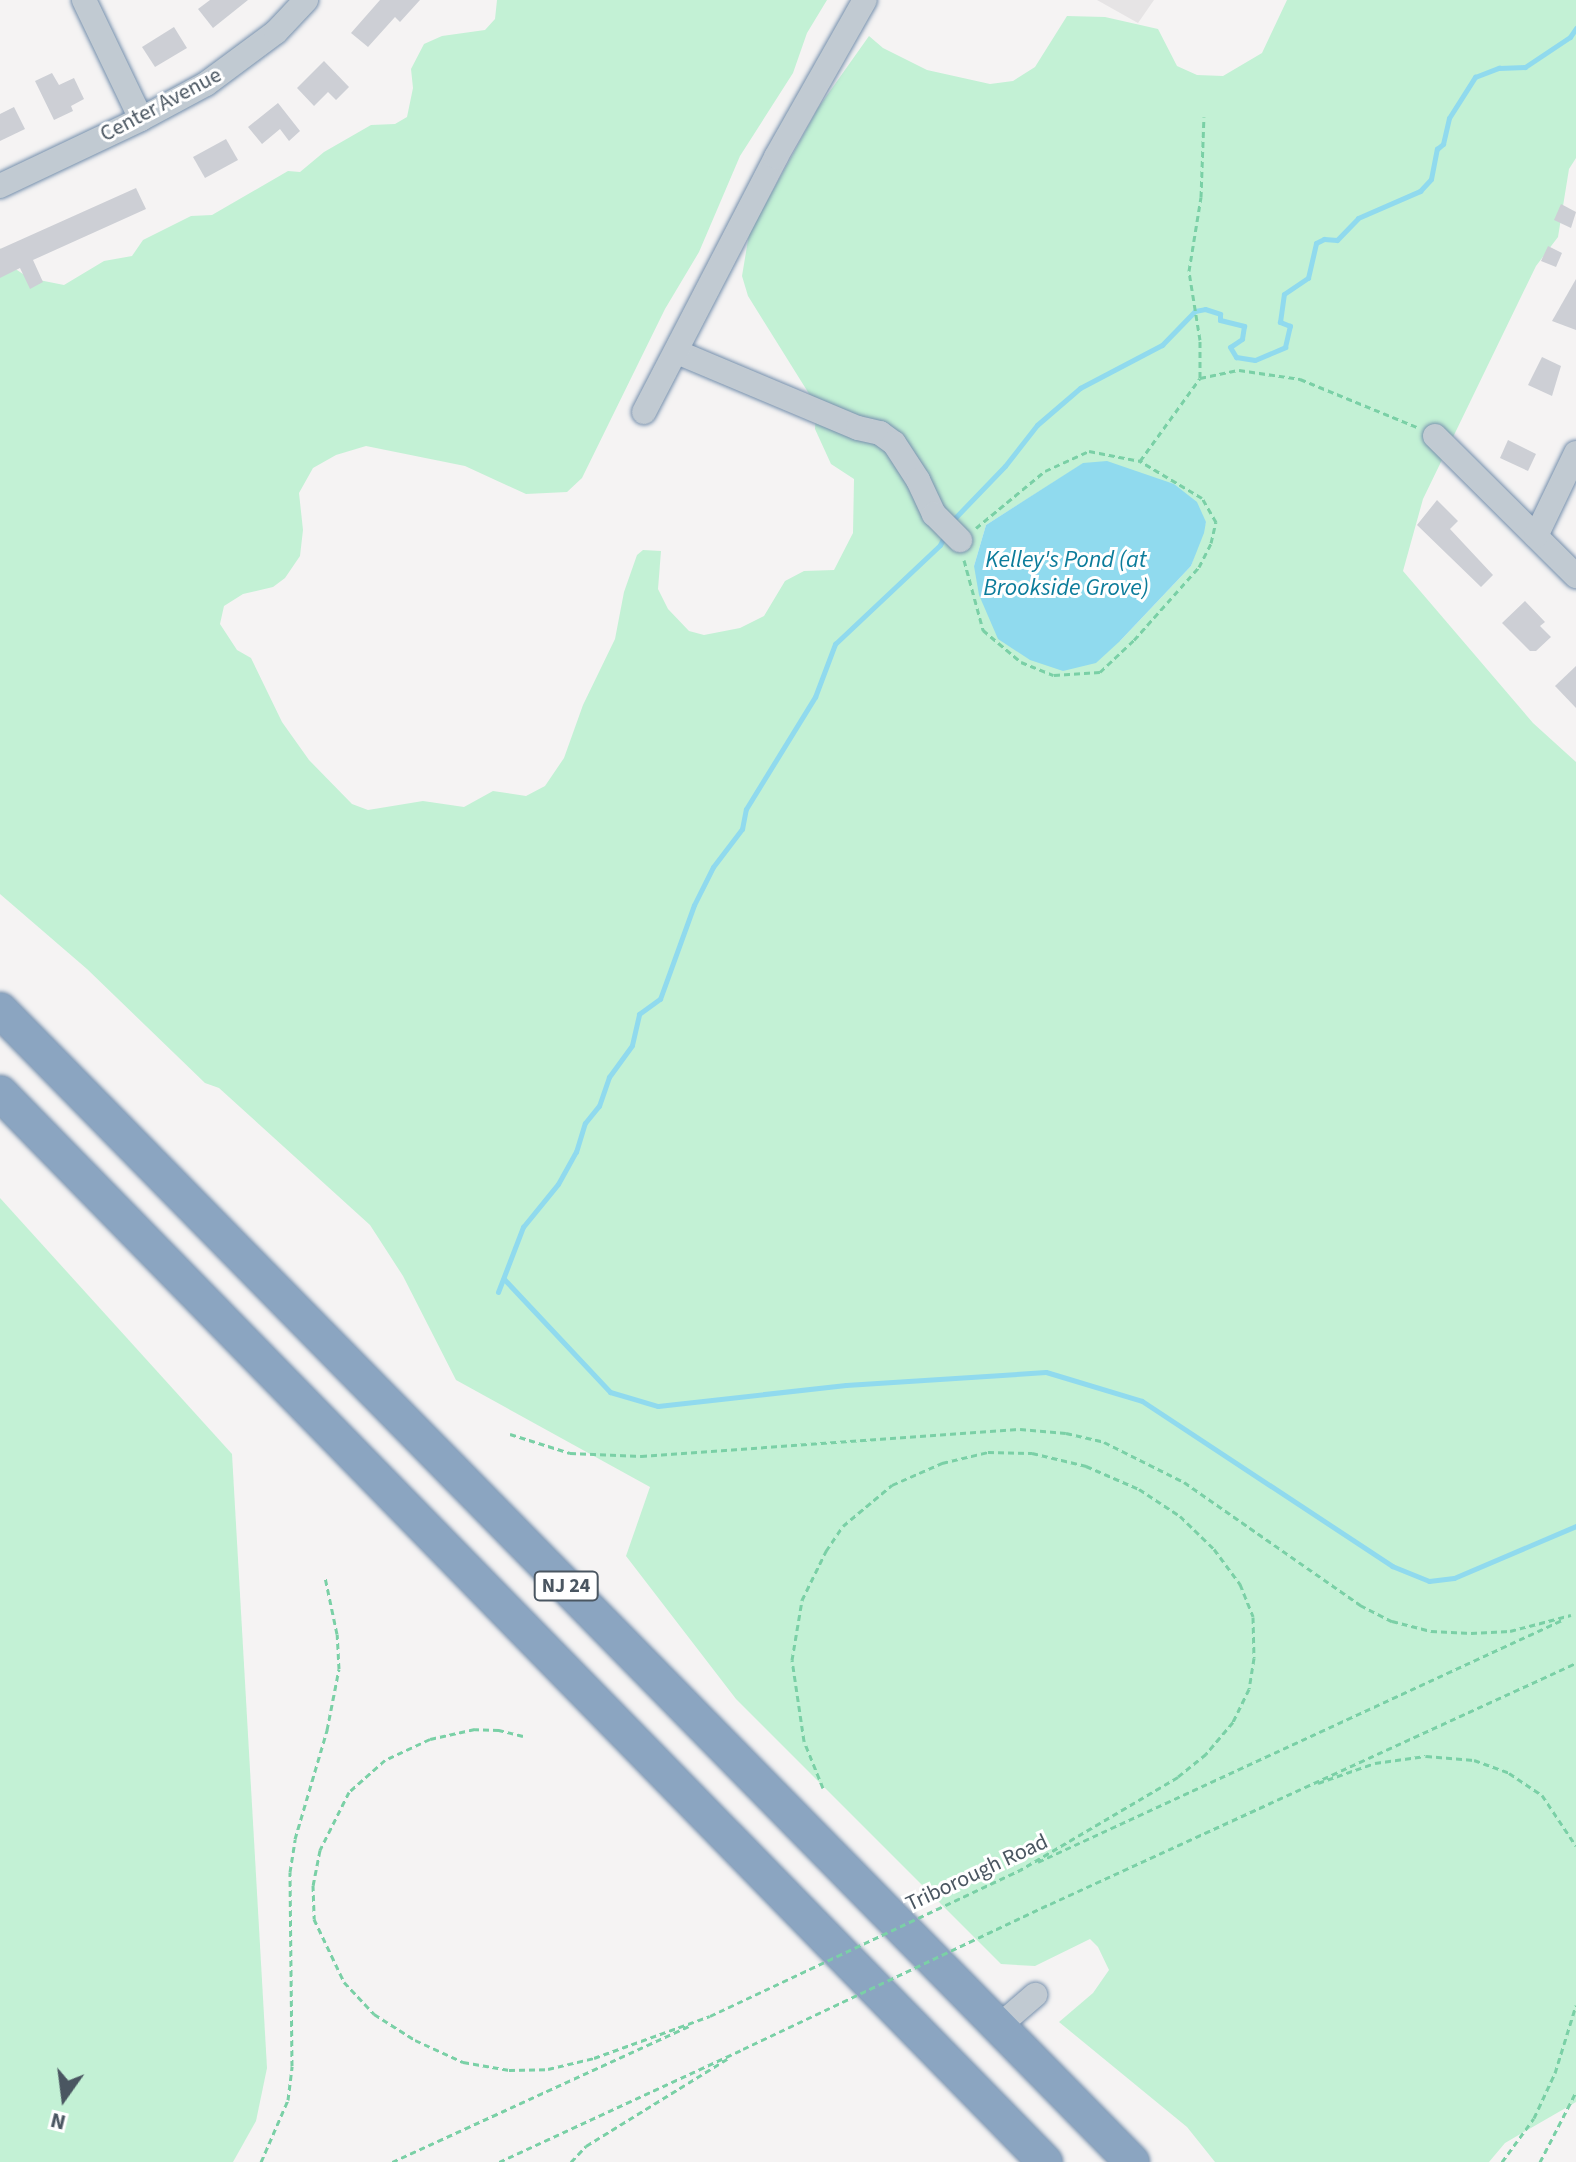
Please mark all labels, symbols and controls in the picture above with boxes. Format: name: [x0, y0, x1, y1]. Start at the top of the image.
street label: Center Avenue: [96, 62, 226, 148]
water label: Kelley's Pond (at Brookside Grove): [983, 546, 1149, 602]
road number: NJ 24: [532, 1570, 600, 1602]
street label: Triborough Road: [902, 1829, 1052, 1917]
north arrow: [24, 2058, 104, 2138]
text: N: [47, 2104, 69, 2139]

